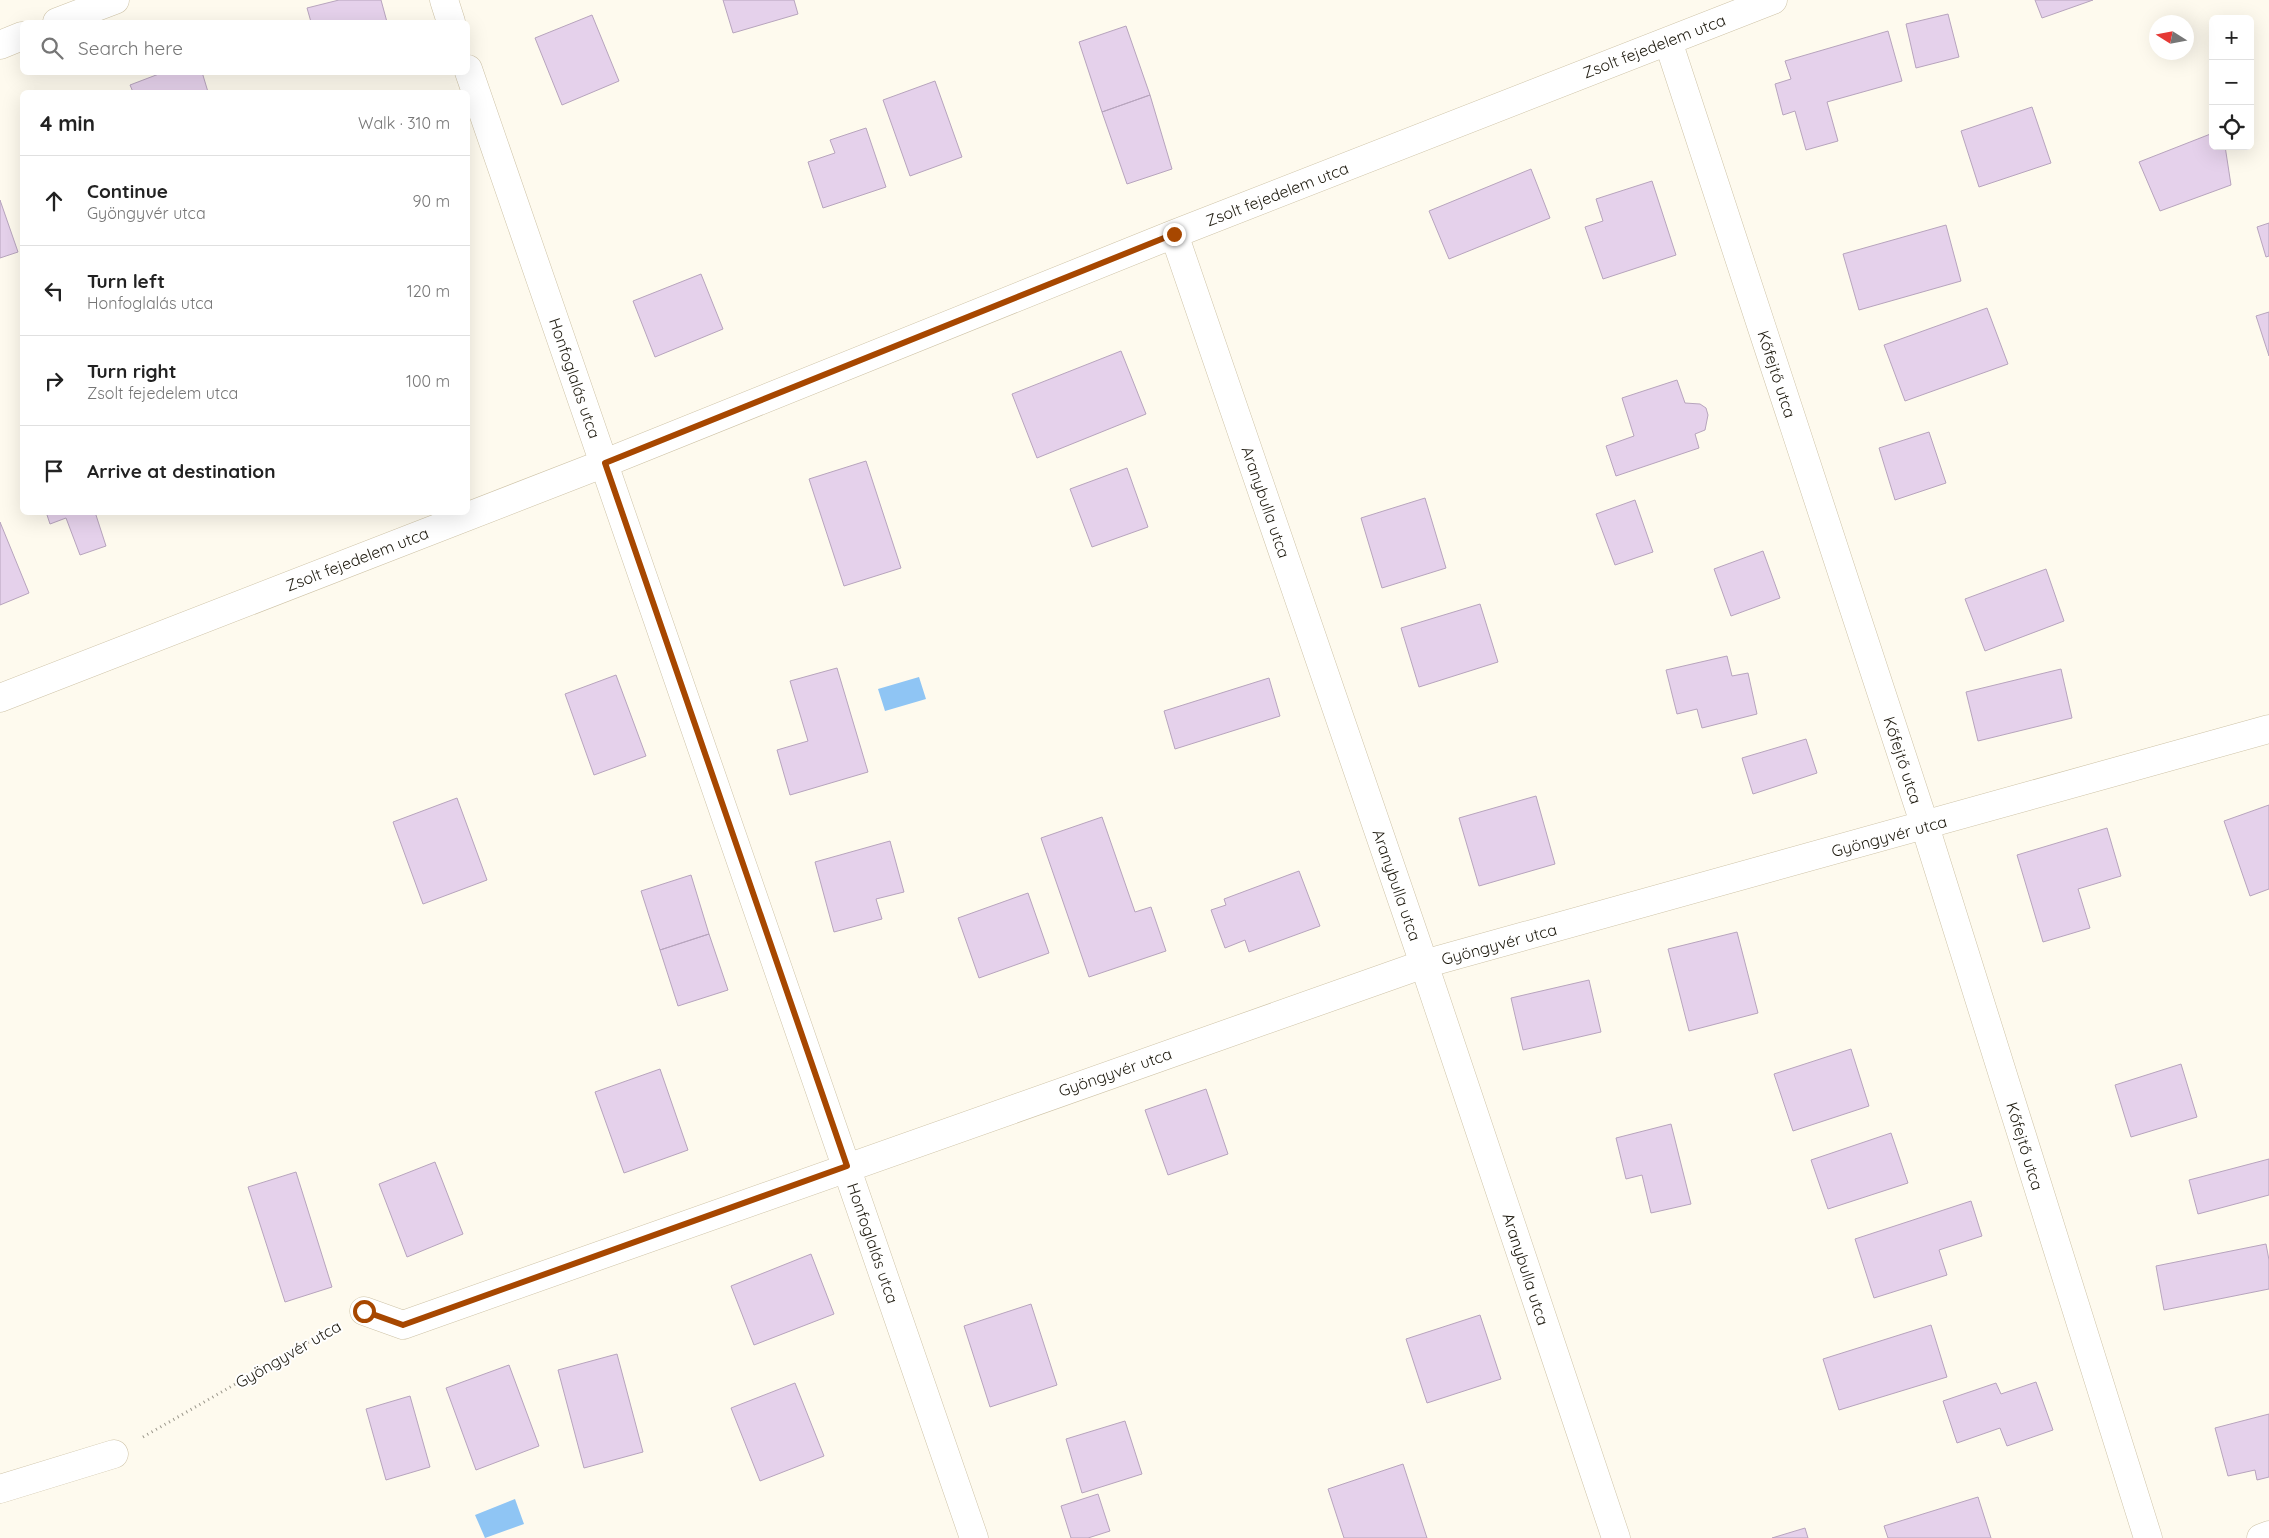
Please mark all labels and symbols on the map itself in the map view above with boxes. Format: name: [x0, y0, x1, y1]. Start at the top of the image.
street label: Zsolt fejedelem utca: [1580, 10, 1728, 82]
north arrow: [2149, 15, 2194, 60]
street label: Zsolt fejedelem utca: [1203, 158, 1351, 230]
route end: [1163, 223, 1186, 246]
street label: Honfoglalás utca: [545, 315, 605, 441]
street label: Kőfejtő utca: [1753, 328, 1801, 420]
street label: Aranybulla utca: [1238, 443, 1294, 561]
street label: Zsolt fejedelem utca: [283, 523, 431, 595]
street label: Kőfejtő utca: [1879, 714, 1927, 806]
street label: Gyöngyvér utca: [1829, 811, 1949, 861]
street label: Aranybulla utca: [1369, 826, 1425, 944]
street label: Gyöngyvér utca: [1439, 919, 1559, 969]
street label: Gyöngyvér utca: [1056, 1043, 1174, 1101]
street label: Kőfejtő utca: [2002, 1100, 2048, 1192]
street label: Honfoglalás utca: [843, 1180, 903, 1306]
street label: Aranybulla utca: [1498, 1210, 1554, 1328]
route start: [353, 1300, 376, 1323]
street label: Gyöngyvér utca: [232, 1316, 344, 1392]

